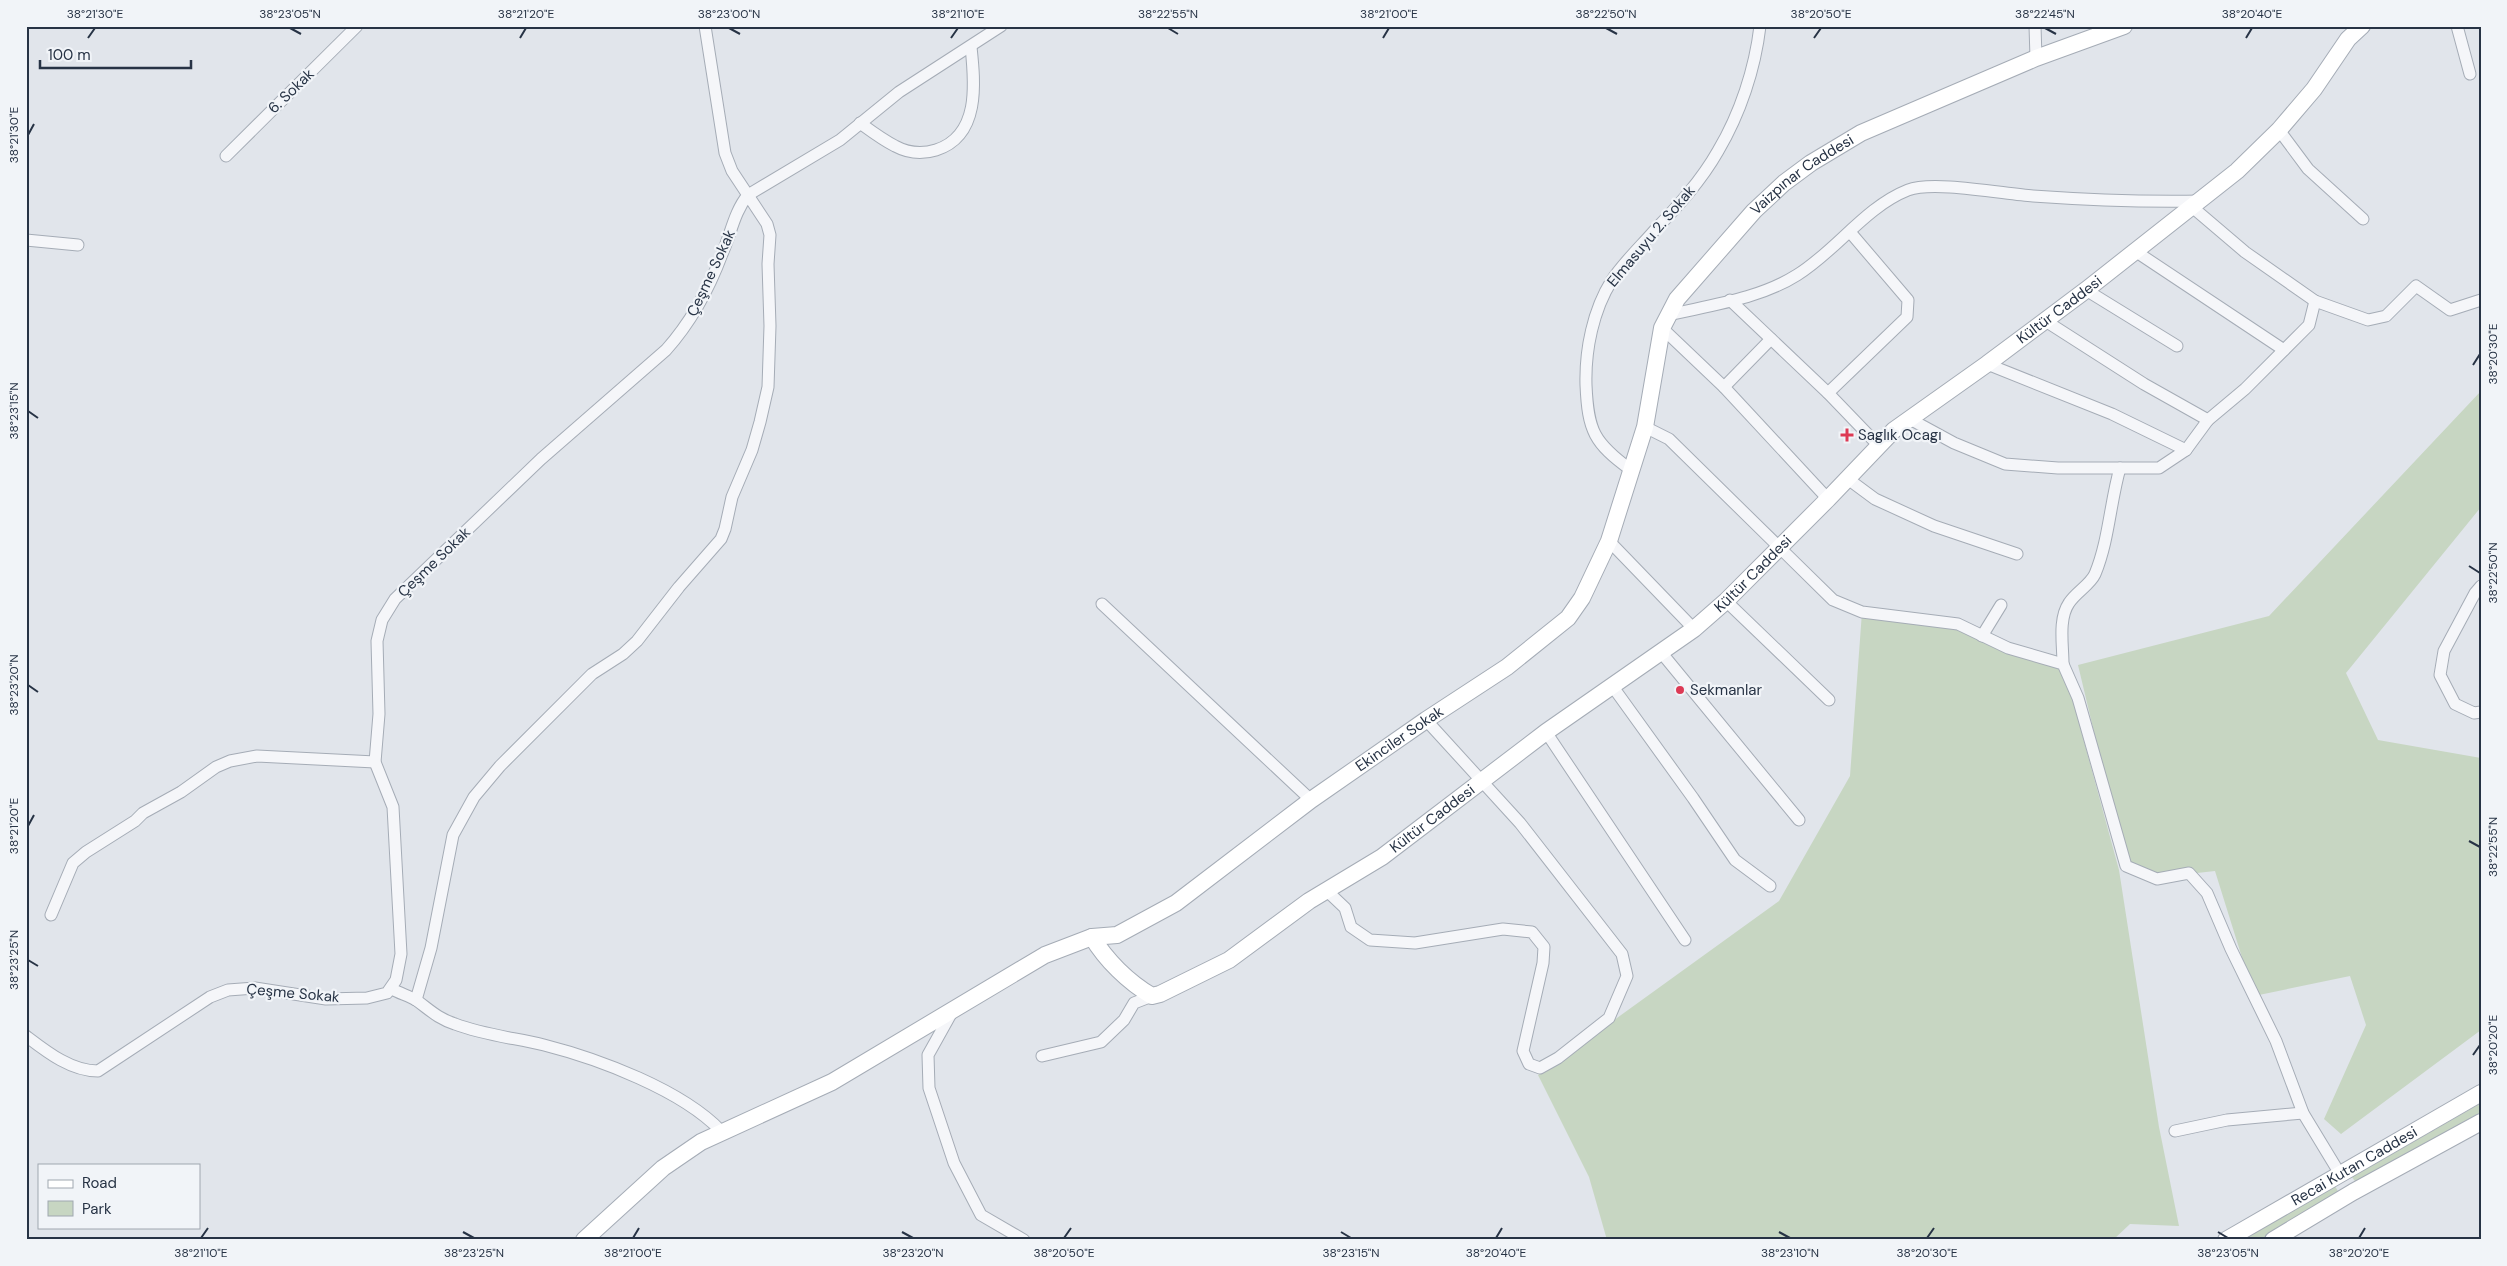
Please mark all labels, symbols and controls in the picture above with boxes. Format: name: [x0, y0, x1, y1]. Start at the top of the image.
text: 38°21'30"E: [67, 6, 124, 22]
text: 38°23'05"N: [259, 6, 321, 22]
text: 38°21'20"E: [498, 6, 554, 22]
text: 38°23'00"N: [698, 6, 760, 22]
text: 38°21'10"E: [931, 6, 985, 22]
text: 38°22'55"N: [1138, 6, 1198, 22]
text: 38°21'00"E: [1360, 6, 1418, 22]
text: 38°22'50"N: [1575, 6, 1637, 22]
text: 38°20'50"E: [1791, 6, 1852, 22]
text: 38°22'45"N: [2015, 6, 2075, 22]
text: 38°20'40"E: [2222, 6, 2282, 22]
scale bar: [40, 38, 191, 70]
text: 100 m: [48, 45, 91, 65]
street label: 6. Sokak: [264, 64, 319, 118]
text: 38°21'30"E: [6, 106, 22, 163]
street label: Vaizpınar Caddesi: [1746, 130, 1857, 219]
street label: Elmasuyu 2. Sokak: [1603, 181, 1700, 291]
street label: Çeşme Sokak: [682, 226, 740, 320]
street label: Kültür Caddesi: [2013, 271, 2106, 348]
text: 38°20'30"E: [2485, 323, 2501, 385]
text: 38°23'15"N: [6, 382, 22, 440]
place label: Saglık Ocagı: [1858, 425, 1942, 445]
marker: Saglık Ocagı: [1840, 428, 1854, 442]
street label: Çeşme Sokak: [393, 522, 475, 602]
street label: Kültür Caddesi: [1710, 531, 1796, 617]
text: 38°22'50"N: [2485, 542, 2501, 604]
text: 38°23'20"N: [6, 654, 22, 716]
place label: Sekmanlar: [1690, 680, 1762, 700]
marker: Sekmanlar: [1674, 684, 1686, 696]
street label: Ekinciler Sokak: [1351, 701, 1448, 776]
street label: Kültür Caddesi: [1386, 780, 1479, 857]
text: 38°21'20"E: [6, 798, 22, 854]
text: 38°22'55"N: [2485, 817, 2501, 877]
text: 38°23'25"N: [6, 930, 22, 990]
street label: Çeşme Sokak: [246, 979, 341, 1007]
text: 38°20'20"E: [2485, 1014, 2501, 1075]
street label: Recai Kutan Caddesi: [2287, 1122, 2421, 1210]
legend: [38, 1164, 200, 1228]
text: Road: [82, 1173, 117, 1193]
text: Park: [82, 1199, 112, 1219]
text: 38°21'10"E: [174, 1245, 228, 1261]
text: 38°23'25"N: [444, 1245, 504, 1261]
text: 38°21'00"E: [604, 1245, 662, 1261]
text: 38°23'20"N: [882, 1245, 944, 1261]
text: 38°20'50"E: [1034, 1245, 1095, 1261]
text: 38°23'15"N: [1322, 1245, 1380, 1261]
text: 38°20'40"E: [1466, 1245, 1526, 1261]
text: 38°23'10"N: [1761, 1245, 1819, 1261]
text: 38°20'30"E: [1897, 1245, 1958, 1261]
text: 38°23'05"N: [2197, 1245, 2259, 1261]
text: 38°20'20"E: [2329, 1245, 2390, 1261]

